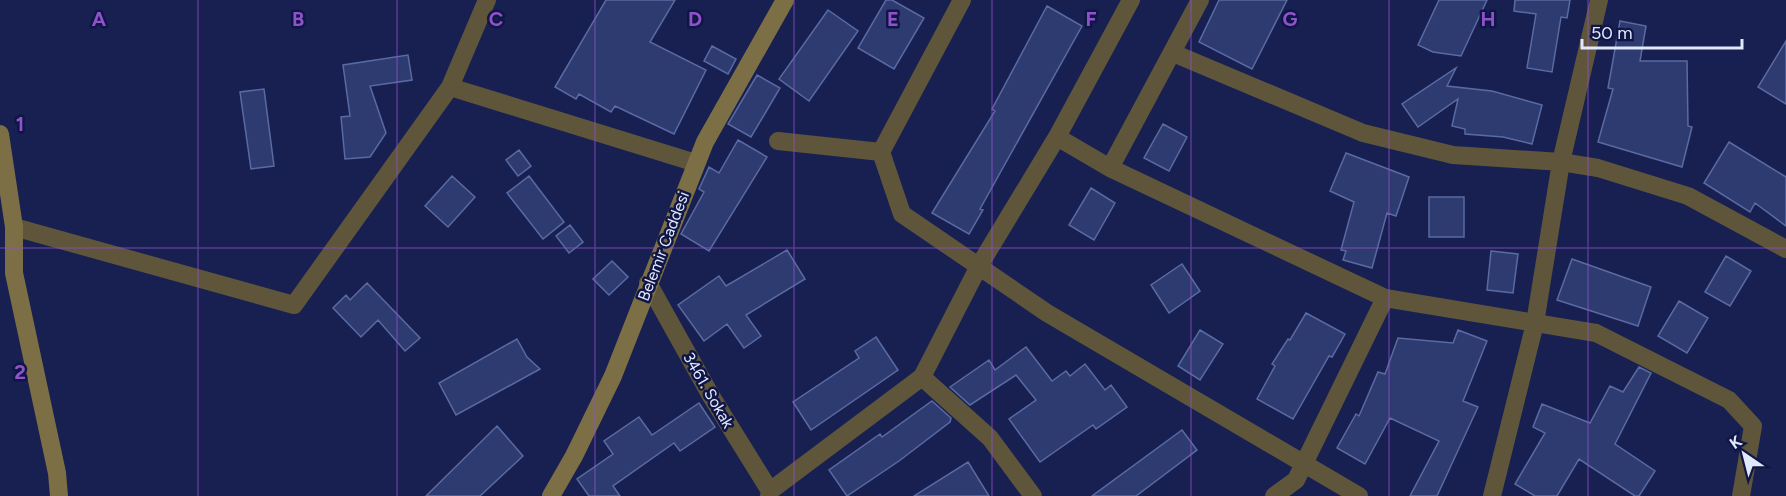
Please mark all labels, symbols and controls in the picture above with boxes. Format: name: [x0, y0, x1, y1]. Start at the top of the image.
text: A: [92, 7, 107, 31]
text: B: [292, 7, 304, 31]
text: C: [489, 7, 503, 31]
text: D: [688, 7, 702, 31]
text: E: [887, 7, 899, 31]
text: F: [1085, 7, 1097, 31]
text: G: [1283, 7, 1298, 31]
text: H: [1481, 7, 1496, 31]
scale bar: [1582, 12, 1742, 50]
text: 50 m: [1591, 22, 1633, 44]
text: 1: [16, 112, 24, 136]
street label: Belemir Caddesi: [634, 189, 693, 304]
street label: 3461. Sokak: [679, 349, 738, 432]
text: 2: [14, 360, 26, 384]
north arrow: [1714, 424, 1774, 484]
text: K: [1726, 431, 1746, 453]

